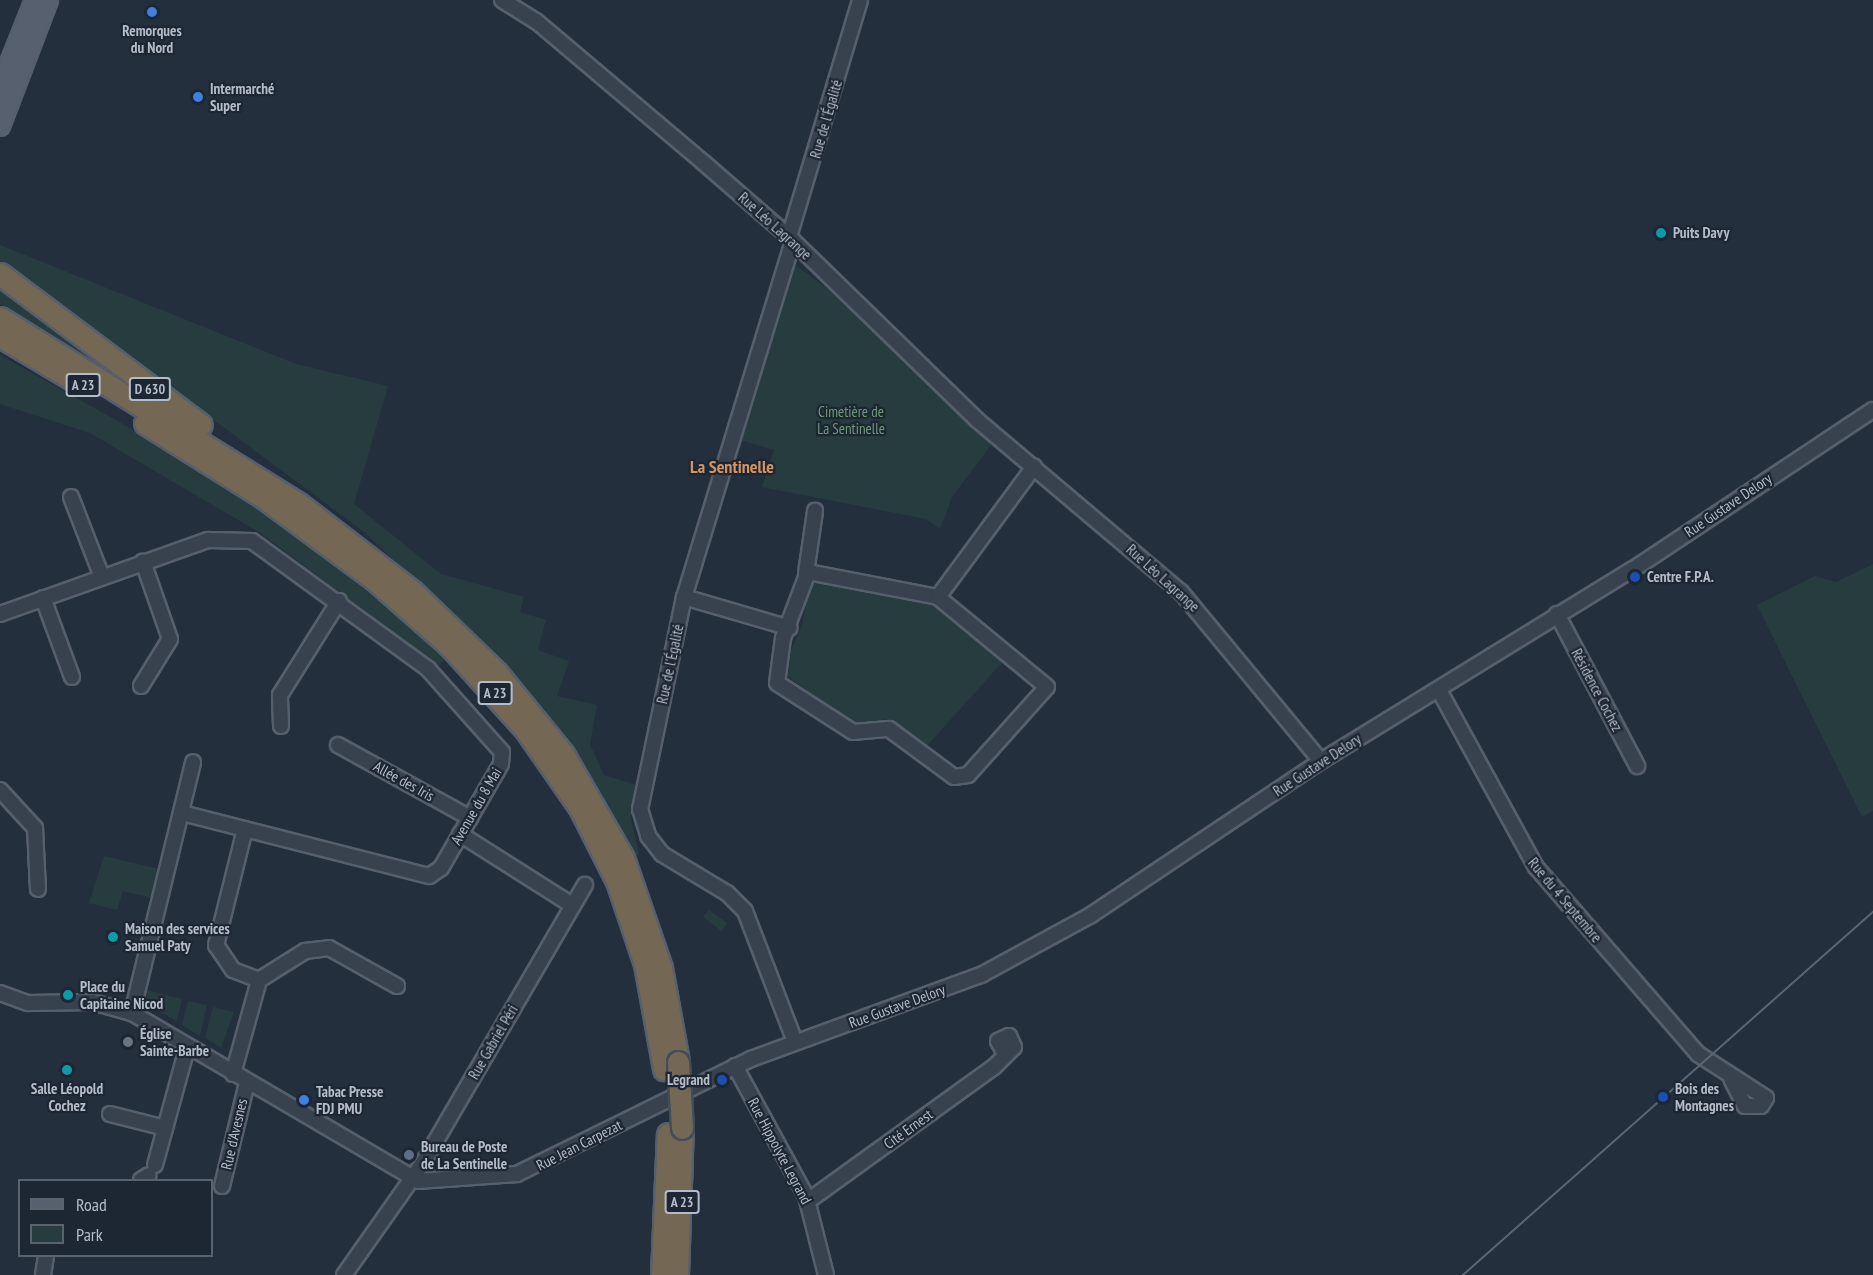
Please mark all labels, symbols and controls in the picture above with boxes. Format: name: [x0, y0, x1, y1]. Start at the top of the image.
marker: Remorques du Nord: [145, 5, 159, 19]
place label: Remorques du Nord: [122, 21, 182, 56]
street label: Rue de l'Égalité: [806, 78, 846, 160]
place label: Intermarché Super: [210, 79, 274, 114]
marker: Intermarché Super: [191, 90, 205, 104]
street label: Rue Léo Lagrange: [735, 188, 815, 264]
place label: Puits Davy: [1673, 224, 1729, 242]
marker: Puits Davy: [1654, 226, 1668, 240]
road number: A 23: [65, 374, 101, 396]
road number: D 630: [128, 378, 172, 400]
park label: Cimetière de La Sentinelle: [817, 402, 885, 437]
district label: La Sentinelle: [690, 456, 774, 478]
street label: Rue Gustave Delory: [1681, 469, 1775, 541]
street label: Rue Léo Lagrange: [1123, 540, 1203, 616]
place label: Centre F.P.A.: [1647, 568, 1714, 586]
marker: Centre F.P.A.: [1628, 570, 1642, 584]
street label: Rue de l'Égalité: [653, 622, 687, 706]
street label: Résidence Cochez: [1568, 646, 1626, 734]
road number: A 23: [477, 682, 513, 704]
street label: Rue Gustave Delory: [1270, 730, 1364, 800]
street label: Allée des Iris: [371, 757, 437, 805]
street label: Avenue du 8 Mai: [447, 764, 505, 848]
street label: Rue du 4 Septembre: [1524, 854, 1606, 946]
place label: Maison des services Samuel Paty: [125, 919, 230, 954]
marker: Maison des services Samuel Paty: [106, 930, 120, 944]
place label: Place du Capitaine Nicod: [80, 977, 163, 1012]
street label: Rue Gustave Delory: [846, 980, 948, 1032]
marker: Place du Capitaine Nicod: [61, 988, 75, 1002]
street label: Rue Gabriel Péri: [464, 1002, 522, 1082]
place label: Église Sainte-Barbe: [140, 1024, 209, 1059]
marker: Église Sainte-Barbe: [121, 1035, 135, 1049]
marker: Salle Léopold Cochez: [60, 1063, 74, 1077]
place label: Legrand: [667, 1071, 710, 1089]
marker: Legrand: [715, 1073, 729, 1087]
place label: Salle Léopold Cochez: [31, 1079, 103, 1114]
place label: Bois des Montagnes: [1675, 1079, 1734, 1114]
place label: Tabac Presse FDJ PMU: [316, 1082, 384, 1117]
marker: Bois des Montagnes: [1656, 1090, 1670, 1104]
marker: Tabac Presse FDJ PMU: [297, 1093, 311, 1107]
street label: Rue Hippolyte Legrand: [744, 1095, 816, 1207]
street label: Rue d'Avesnes: [217, 1097, 251, 1171]
street label: Cité Ernest: [880, 1105, 936, 1153]
street label: Rue Jean Carpezat: [533, 1116, 625, 1174]
place label: Bureau de Poste de La Sentinelle: [421, 1137, 507, 1172]
marker: Bureau de Poste de La Sentinelle: [402, 1148, 416, 1162]
legend: [18, 1179, 213, 1257]
road number: A 23: [664, 1191, 700, 1213]
text: Road: [76, 1193, 107, 1216]
text: Park: [76, 1223, 103, 1246]

